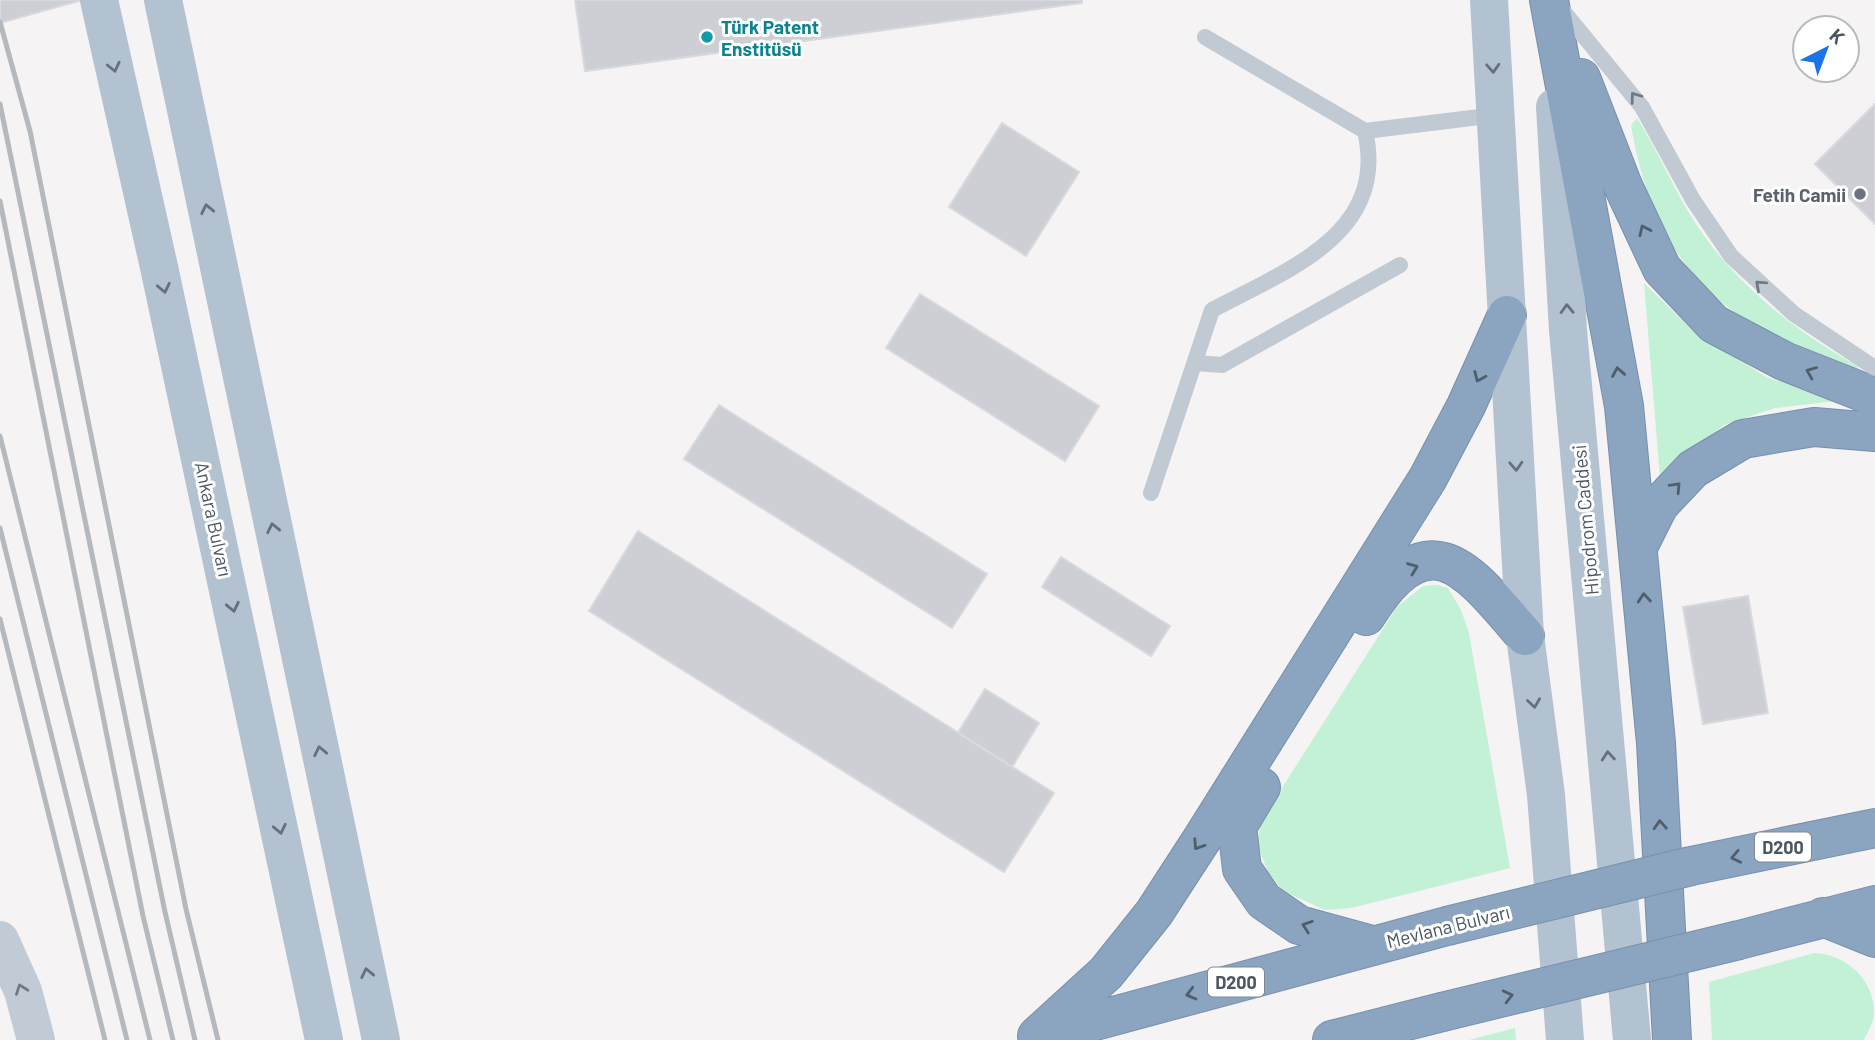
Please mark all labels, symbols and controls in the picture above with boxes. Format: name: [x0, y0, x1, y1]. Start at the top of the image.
north arrow: [1791, 14, 1861, 84]
place label: Türk Patent Enstitüsü: [721, 15, 819, 60]
text: K: [1826, 23, 1850, 49]
marker: Türk Patent Enstitüsü: [699, 29, 715, 45]
one-way arrow: [105, 60, 120, 72]
one-way arrow: [1485, 63, 1500, 74]
one-way arrow: [1630, 92, 1643, 105]
place label: Fetih Camii: [1753, 183, 1846, 206]
marker: Fetih Camii: [1852, 186, 1868, 202]
one-way arrow: [200, 203, 215, 215]
one-way arrow: [1638, 225, 1652, 237]
one-way arrow: [1755, 281, 1768, 293]
one-way arrow: [155, 282, 170, 294]
one-way arrow: [1559, 304, 1574, 315]
one-way arrow: [1611, 366, 1626, 378]
one-way arrow: [1806, 366, 1819, 380]
one-way arrow: [1473, 370, 1487, 382]
street label: Hipodrom Caddesi: [1567, 444, 1603, 596]
street label: Ankara Bulvarı: [191, 459, 237, 579]
one-way arrow: [1508, 461, 1523, 472]
one-way arrow: [1668, 482, 1681, 495]
one-way arrow: [267, 522, 282, 534]
one-way arrow: [1406, 562, 1419, 576]
one-way arrow: [1637, 592, 1652, 603]
one-way arrow: [224, 601, 239, 613]
one-way arrow: [1527, 697, 1542, 709]
one-way arrow: [314, 745, 329, 757]
one-way arrow: [1600, 750, 1615, 761]
one-way arrow: [1653, 819, 1668, 830]
one-way arrow: [272, 823, 287, 835]
road number: D200: [1755, 832, 1811, 862]
one-way arrow: [1194, 837, 1206, 850]
one-way arrow: [1730, 848, 1742, 863]
street label: Mevlana Bulvarı: [1384, 900, 1512, 952]
one-way arrow: [1301, 920, 1313, 934]
one-way arrow: [360, 967, 375, 979]
road number: D200: [1208, 967, 1264, 996]
one-way arrow: [15, 983, 29, 995]
one-way arrow: [1186, 986, 1198, 1001]
one-way arrow: [1502, 990, 1514, 1004]

